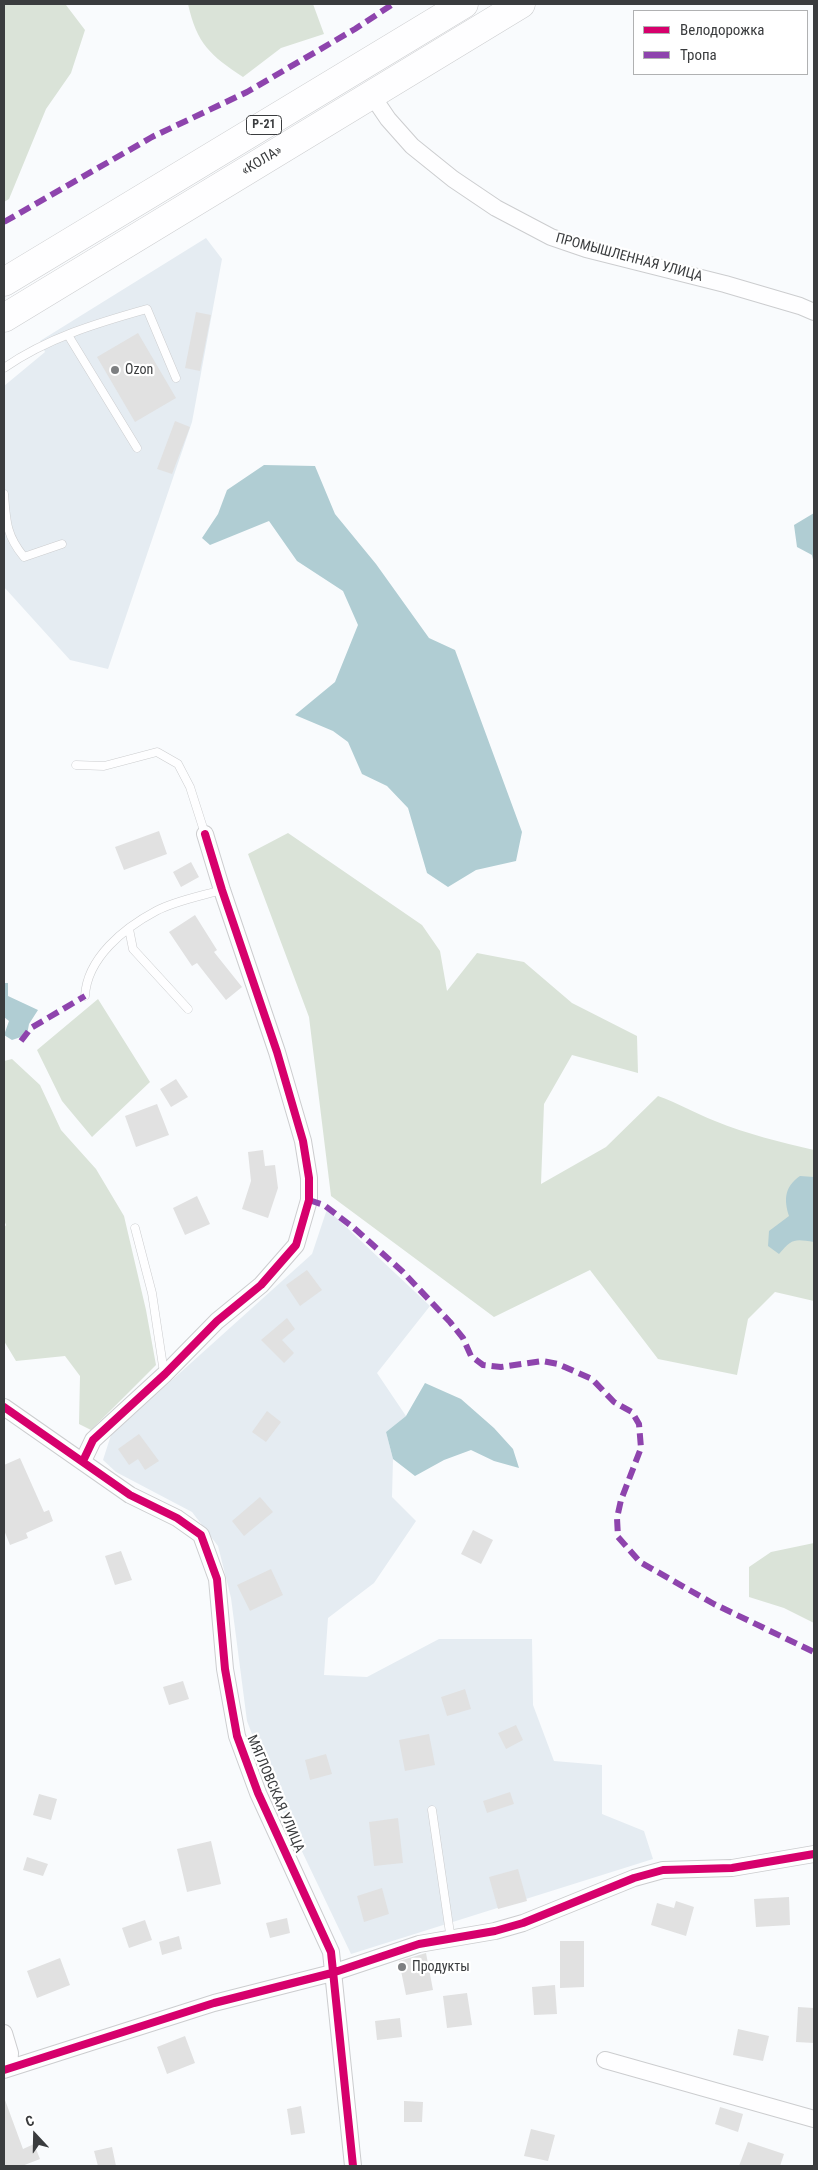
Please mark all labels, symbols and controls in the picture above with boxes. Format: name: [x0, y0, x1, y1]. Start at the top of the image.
legend: [633, 10, 808, 75]
text: Велодорожка: [680, 21, 765, 39]
text: Тропа: [680, 46, 717, 64]
road number: Р-21: [246, 116, 282, 134]
street label: «КОЛА»: [239, 142, 285, 180]
street label: ПРОМЫШЛЕННАЯ УЛИЦА: [554, 230, 704, 286]
place label: Ozon: [125, 362, 153, 378]
marker: Ozon: [109, 364, 121, 376]
street label: МЯГЛОВСКАЯ УЛИЦА: [243, 1733, 307, 1855]
place label: Продукты: [412, 1959, 470, 1975]
marker: Продукты: [396, 1961, 408, 1973]
north arrow: [10, 2110, 60, 2160]
text: С: [23, 2112, 36, 2130]

